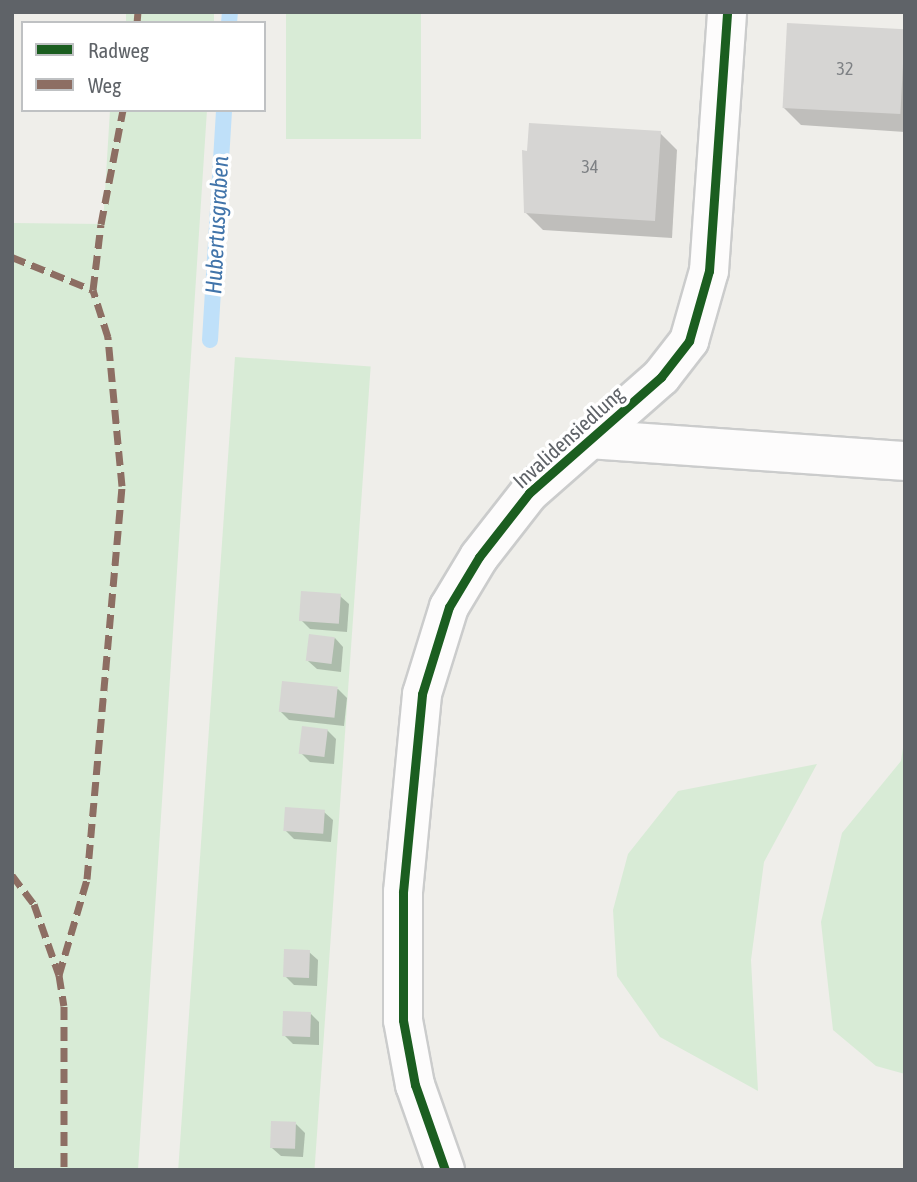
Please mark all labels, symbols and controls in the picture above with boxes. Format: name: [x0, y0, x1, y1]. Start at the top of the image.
legend: [21, 21, 266, 112]
text: Radweg: [88, 38, 149, 62]
house number: 32: [837, 58, 853, 80]
text: Weg: [88, 73, 121, 97]
water label: Hubertusgraben: [200, 155, 234, 295]
house number: 34: [582, 156, 598, 178]
street label: Invalidensiedlung: [507, 381, 629, 493]

